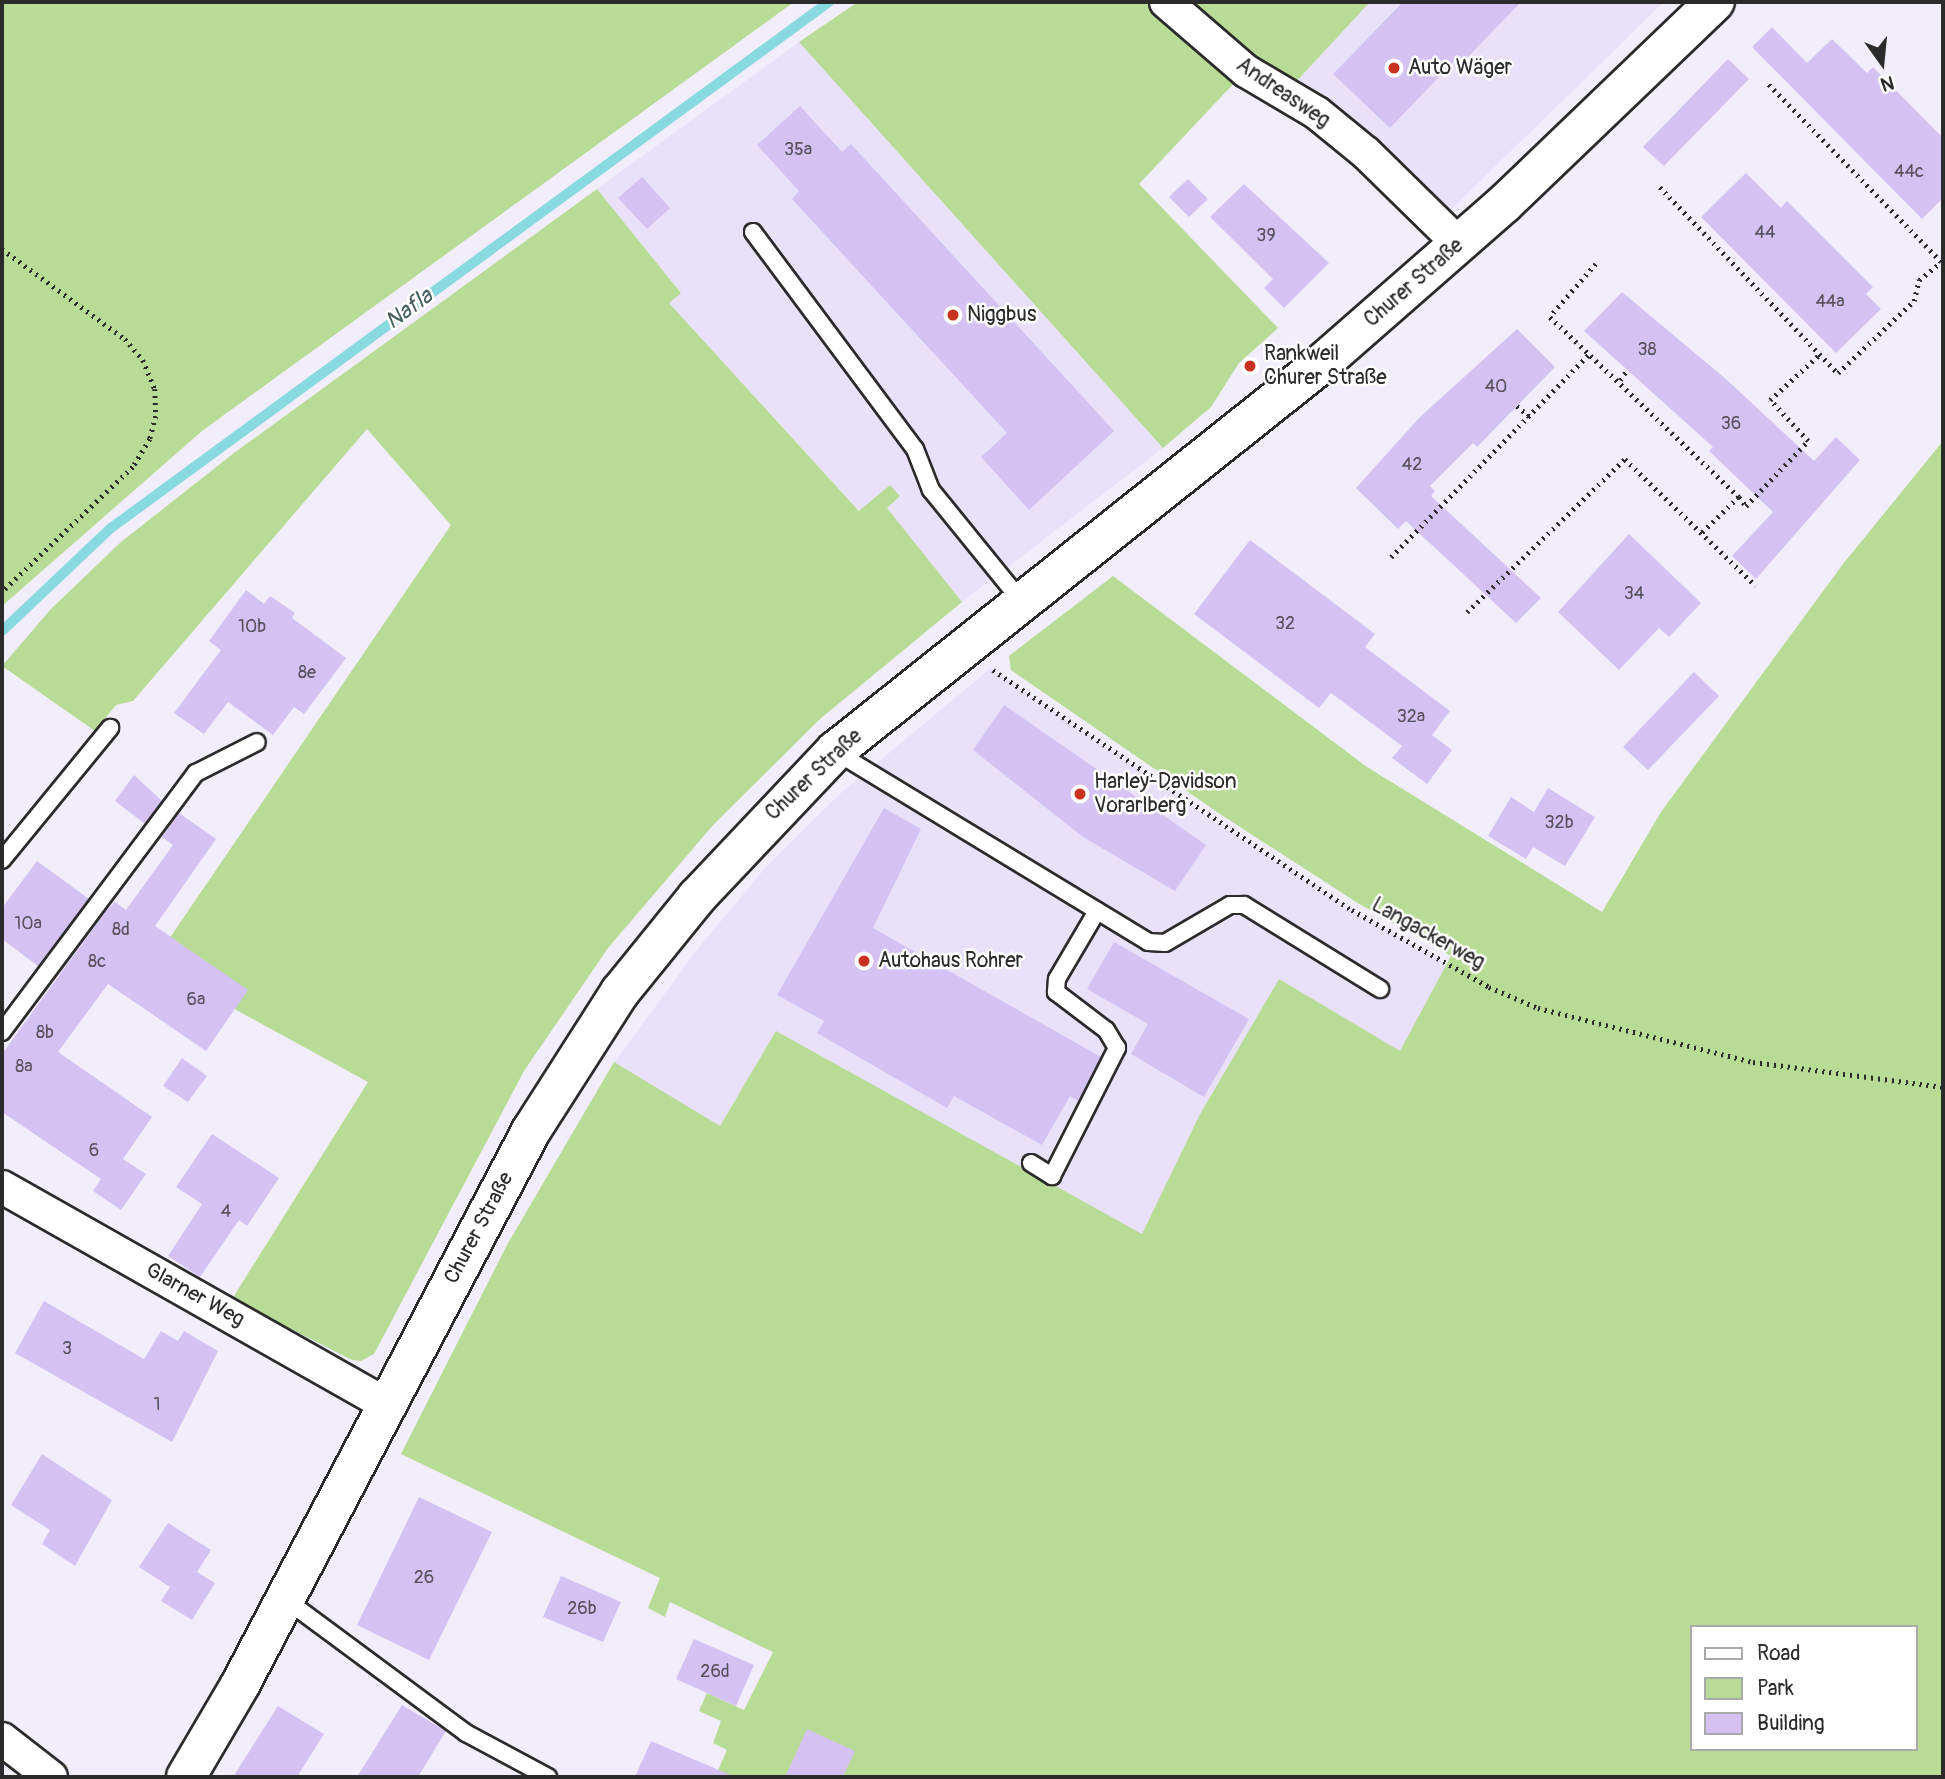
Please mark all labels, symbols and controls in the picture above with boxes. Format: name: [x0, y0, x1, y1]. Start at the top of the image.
north arrow: [1847, 28, 1917, 98]
street label: Andreasweg: [1231, 53, 1335, 133]
place label: Auto Wäger: [1408, 55, 1512, 81]
marker: Auto Wäger: [1386, 60, 1402, 76]
text: N: [1878, 70, 1897, 97]
house number: 35a: [784, 139, 812, 161]
house number: 44c: [1894, 161, 1924, 183]
house number: 44: [1755, 222, 1775, 244]
house number: 39: [1256, 225, 1276, 247]
street label: Churer Straße: [1359, 233, 1469, 333]
water label: Nafla: [380, 283, 438, 335]
house number: 44a: [1815, 291, 1845, 313]
place label: Niggbus: [967, 302, 1036, 328]
marker: Niggbus: [945, 307, 961, 323]
house number: 38: [1637, 339, 1657, 361]
place label: Rankweil Churer Straße: [1264, 341, 1387, 391]
marker: Rankweil Churer Straße: [1242, 358, 1258, 374]
house number: 40: [1485, 376, 1507, 398]
house number: 36: [1721, 413, 1741, 435]
house number: 42: [1402, 454, 1422, 476]
house number: 34: [1624, 583, 1644, 605]
house number: 32: [1275, 613, 1295, 635]
house number: 10b: [238, 616, 266, 638]
house number: 8e: [298, 662, 316, 684]
house number: 32a: [1397, 706, 1425, 728]
street label: Churer Straße: [761, 724, 867, 826]
place label: Harley-Davidson Vorarlberg: [1094, 769, 1237, 819]
marker: Harley-Davidson Vorarlberg: [1072, 786, 1088, 802]
house number: 32b: [1545, 812, 1573, 834]
street label: Langackerweg: [1367, 893, 1489, 975]
house number: 10a: [14, 913, 42, 935]
house number: 8d: [112, 919, 130, 941]
place label: Autohaus Rohrer: [878, 948, 1023, 974]
house number: 8c: [88, 951, 106, 973]
marker: Autohaus Rohrer: [856, 953, 872, 969]
house number: 6a: [187, 989, 205, 1011]
house number: 8b: [36, 1022, 54, 1044]
house number: 8a: [15, 1056, 33, 1078]
house number: 6: [89, 1140, 99, 1162]
street label: Churer Straße: [439, 1168, 519, 1288]
house number: 4: [221, 1201, 231, 1223]
street label: Glarner Weg: [141, 1258, 249, 1332]
house number: 3: [62, 1338, 72, 1360]
house number: 1: [153, 1394, 161, 1416]
house number: 26: [414, 1567, 434, 1589]
house number: 26b: [567, 1598, 597, 1620]
legend: [1689, 1625, 1917, 1751]
text: Road: [1757, 1640, 1801, 1667]
house number: 26d: [700, 1661, 730, 1683]
text: Park: [1757, 1675, 1794, 1702]
text: Building: [1757, 1710, 1824, 1737]

